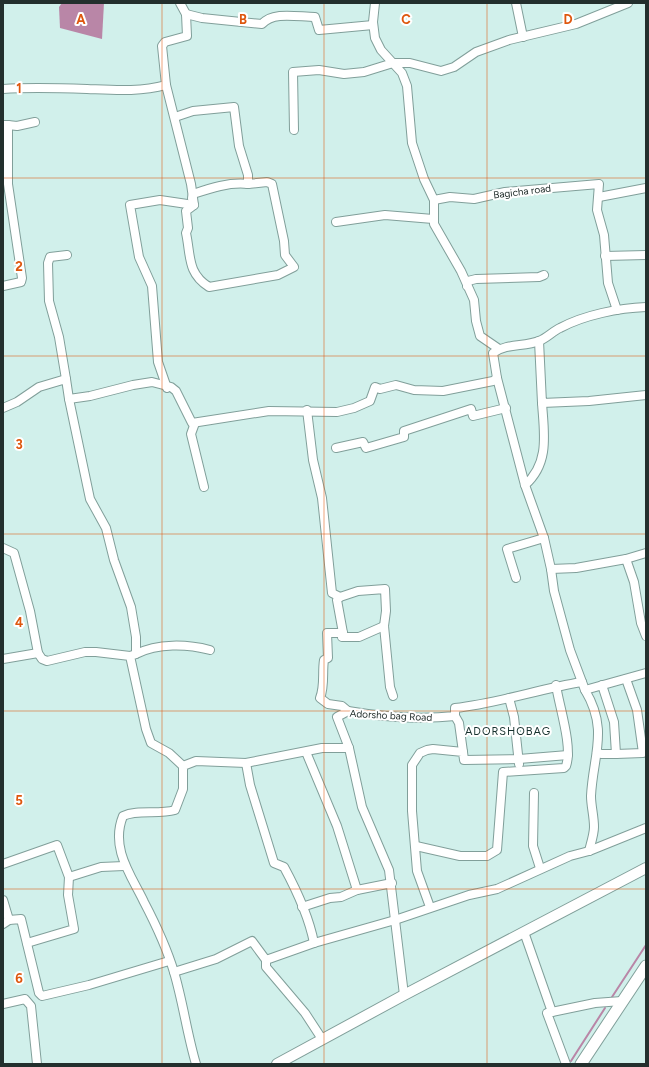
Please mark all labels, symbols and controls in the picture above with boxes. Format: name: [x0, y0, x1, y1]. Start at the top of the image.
text: A: [76, 12, 86, 27]
text: B: [239, 12, 247, 27]
text: C: [401, 12, 411, 27]
text: D: [563, 12, 573, 27]
text: 1: [16, 81, 22, 96]
street label: Bagicha road: [492, 181, 552, 201]
text: 2: [15, 259, 23, 274]
text: 3: [15, 437, 23, 452]
text: 4: [15, 615, 23, 630]
street label: Adorsho bag Road: [349, 707, 433, 724]
district label: ADORSHOBAG: [465, 725, 551, 738]
text: 5: [15, 793, 23, 808]
text: 6: [15, 971, 23, 986]

